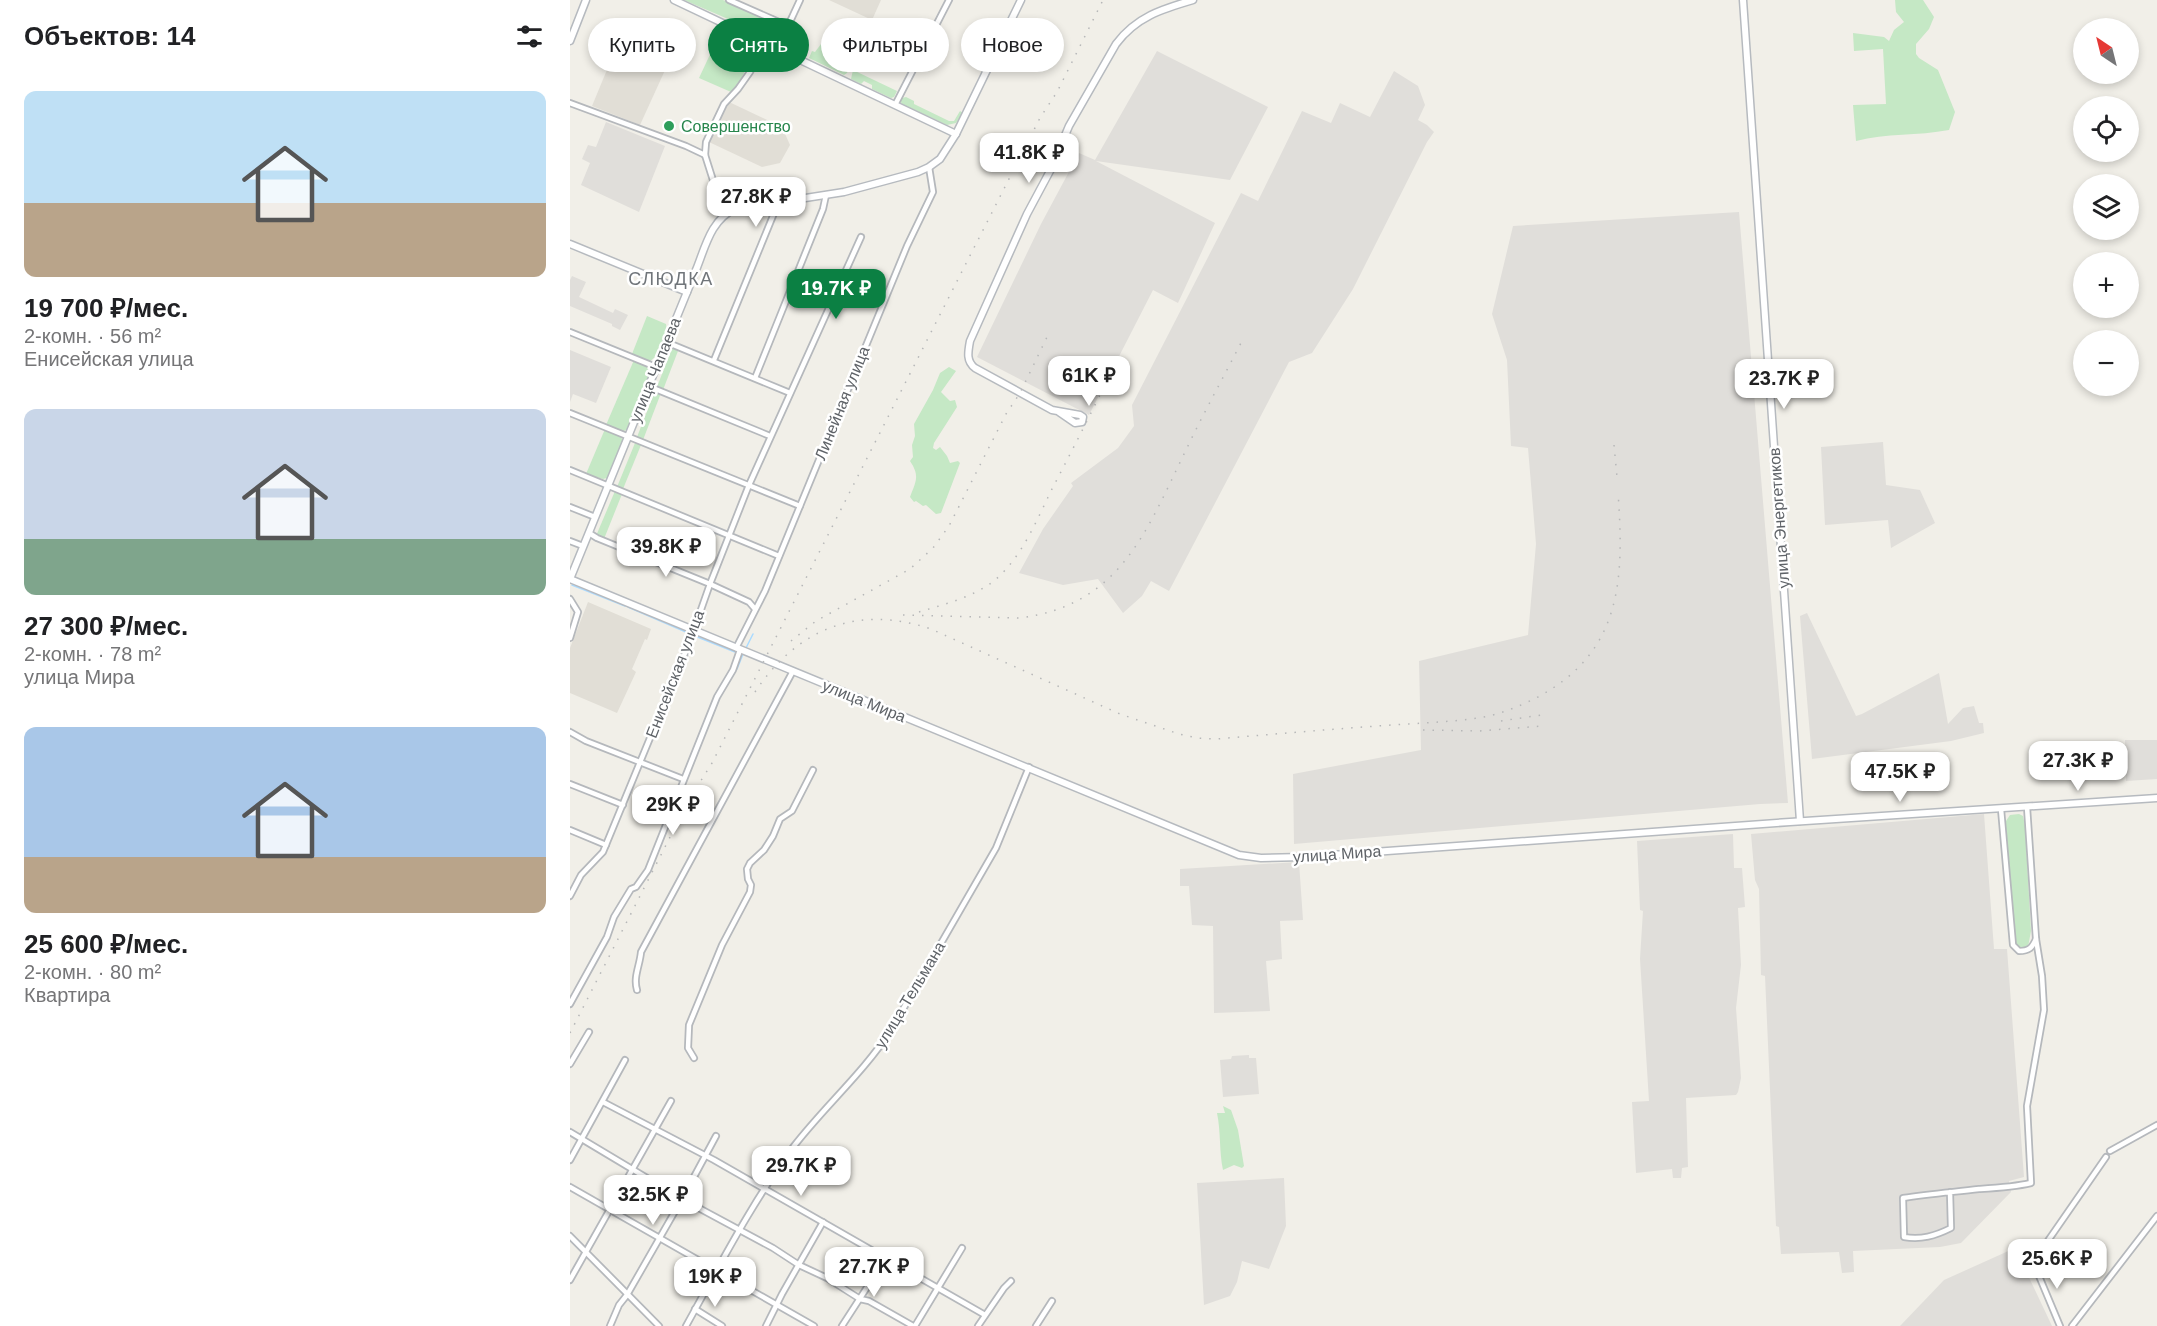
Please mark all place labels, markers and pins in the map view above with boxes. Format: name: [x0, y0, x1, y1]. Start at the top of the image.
place label: Совершенство: [681, 118, 791, 135]
marker: Совершенство: [662, 119, 676, 133]
pin: 41.8K ₽: [974, 133, 1084, 184]
pin: 27.8K ₽: [701, 177, 811, 228]
pin: 19.7K ₽: [781, 269, 891, 320]
pin: 61K ₽: [1047, 356, 1131, 407]
pin: 23.7K ₽: [1729, 359, 1839, 410]
pin: 39.8K ₽: [611, 527, 721, 578]
pin: 27.3K ₽: [2023, 741, 2133, 792]
pin: 47.5K ₽: [1845, 752, 1955, 803]
pin: 29K ₽: [631, 785, 715, 836]
pin: 29.7K ₽: [746, 1146, 856, 1197]
pin: 32.5K ₽: [598, 1175, 708, 1226]
pin: 25.6K ₽: [2002, 1239, 2112, 1290]
pin: 27.7K ₽: [819, 1247, 929, 1298]
pin: 19K ₽: [673, 1257, 757, 1308]

